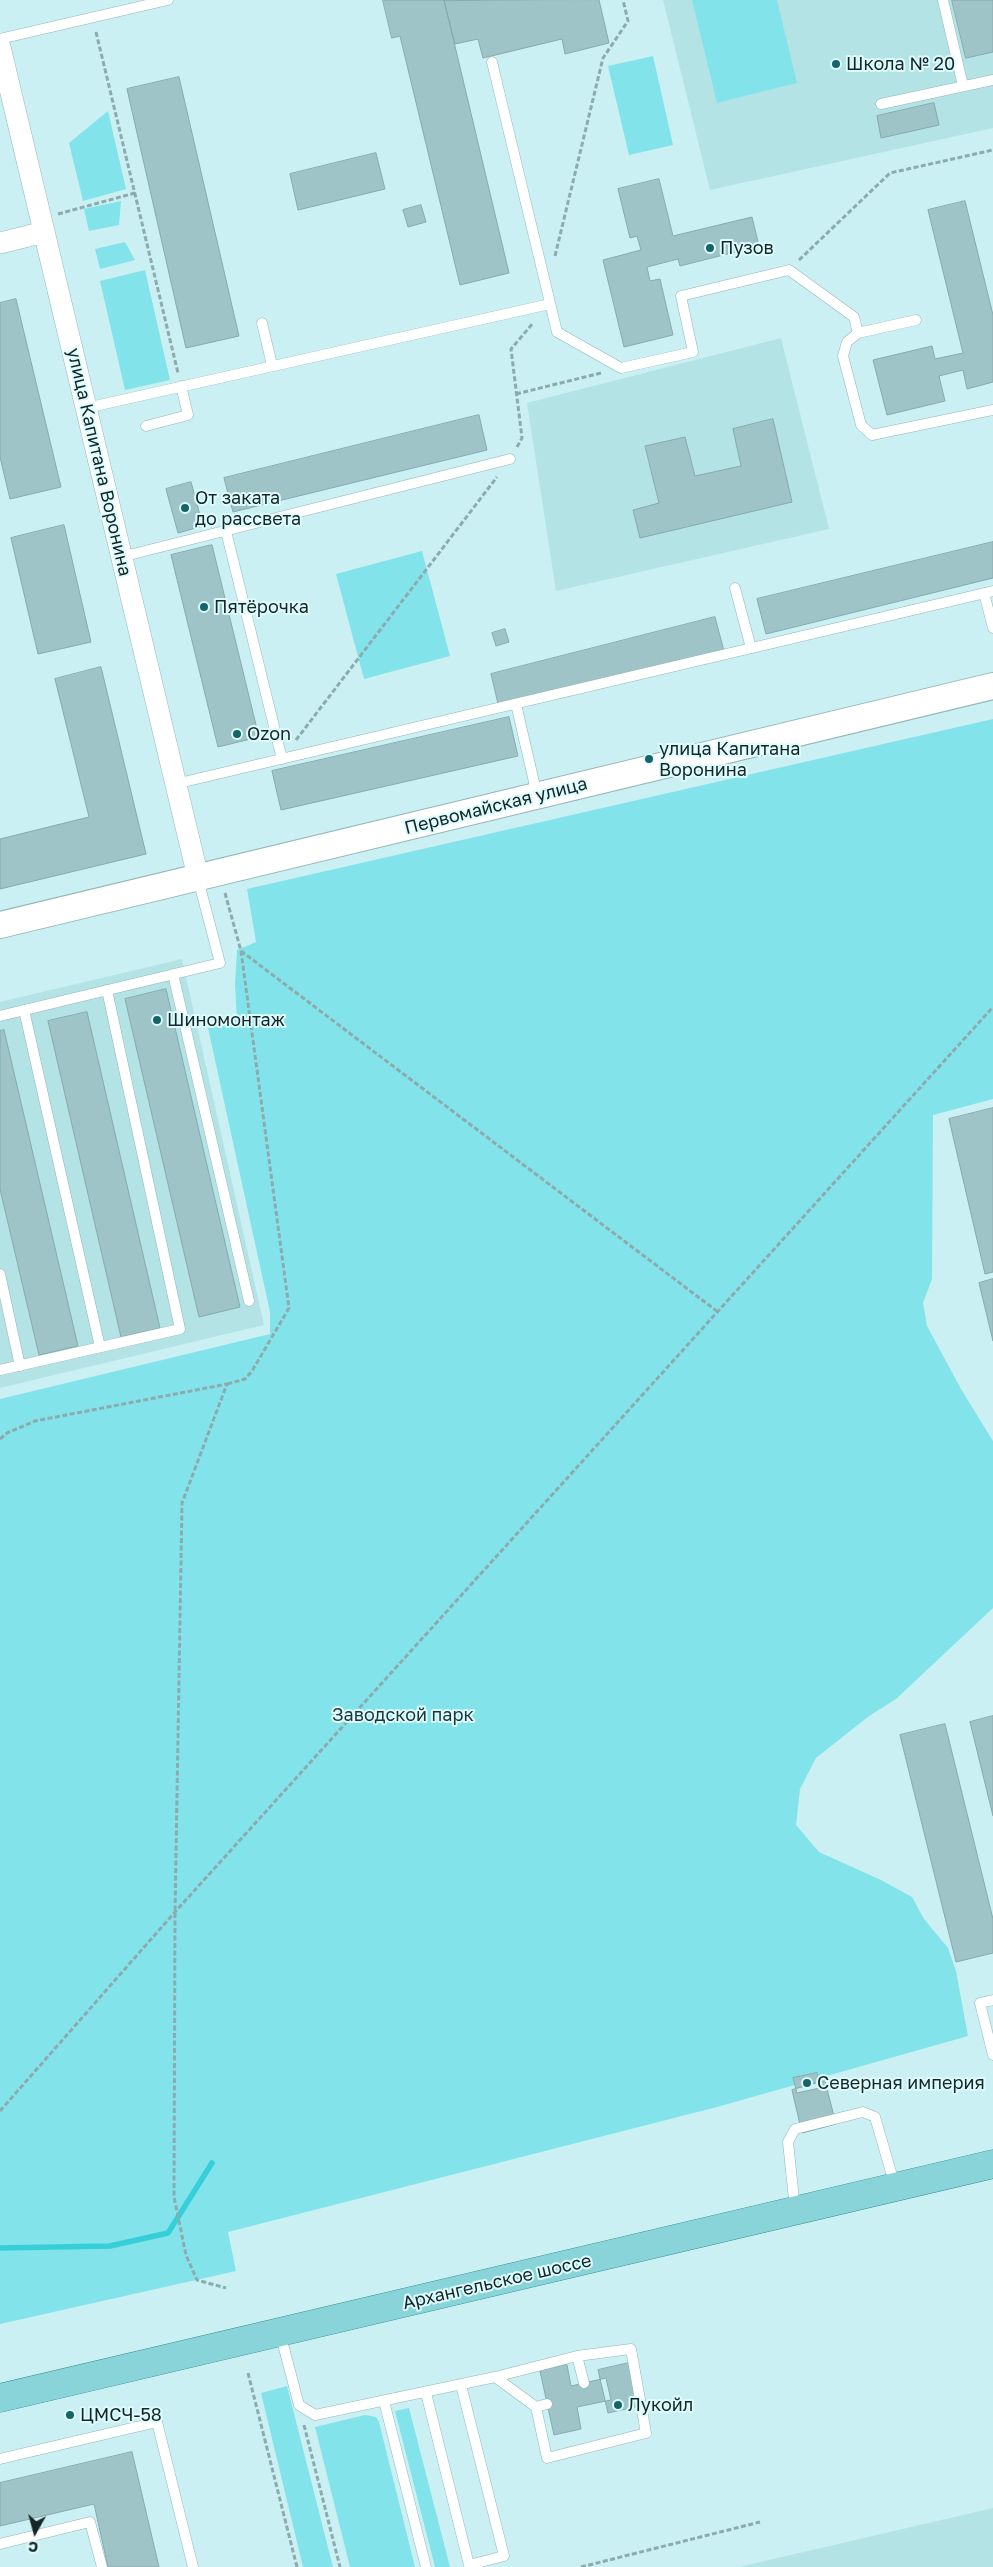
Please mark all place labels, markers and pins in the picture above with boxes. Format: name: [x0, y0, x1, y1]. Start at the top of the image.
place label: Школа № 20: [846, 53, 955, 75]
marker: Школа № 20: [830, 58, 842, 70]
place label: Пузов: [720, 237, 774, 259]
marker: Пузов: [704, 242, 716, 254]
place label: От заката до рассвета: [195, 487, 301, 530]
marker: От заката до рассвета: [179, 502, 191, 514]
place label: Пятёрочка: [214, 596, 309, 618]
marker: Пятёрочка: [198, 601, 210, 613]
place label: Ozon: [247, 723, 291, 745]
marker: Ozon: [231, 728, 243, 740]
place label: улица Капитана Воронина: [659, 738, 800, 781]
marker: улица Капитана Воронина: [643, 753, 655, 765]
place label: Шиномонтаж: [167, 1009, 285, 1031]
marker: Шиномонтаж: [151, 1014, 163, 1026]
place label: Северная империя: [817, 2072, 985, 2094]
marker: Северная империя: [801, 2077, 813, 2089]
place label: Лукойл: [628, 2394, 693, 2416]
marker: Лукойл: [612, 2399, 624, 2411]
place label: ЦМСЧ-58: [80, 2404, 162, 2426]
marker: ЦМСЧ-58: [64, 2409, 76, 2421]

